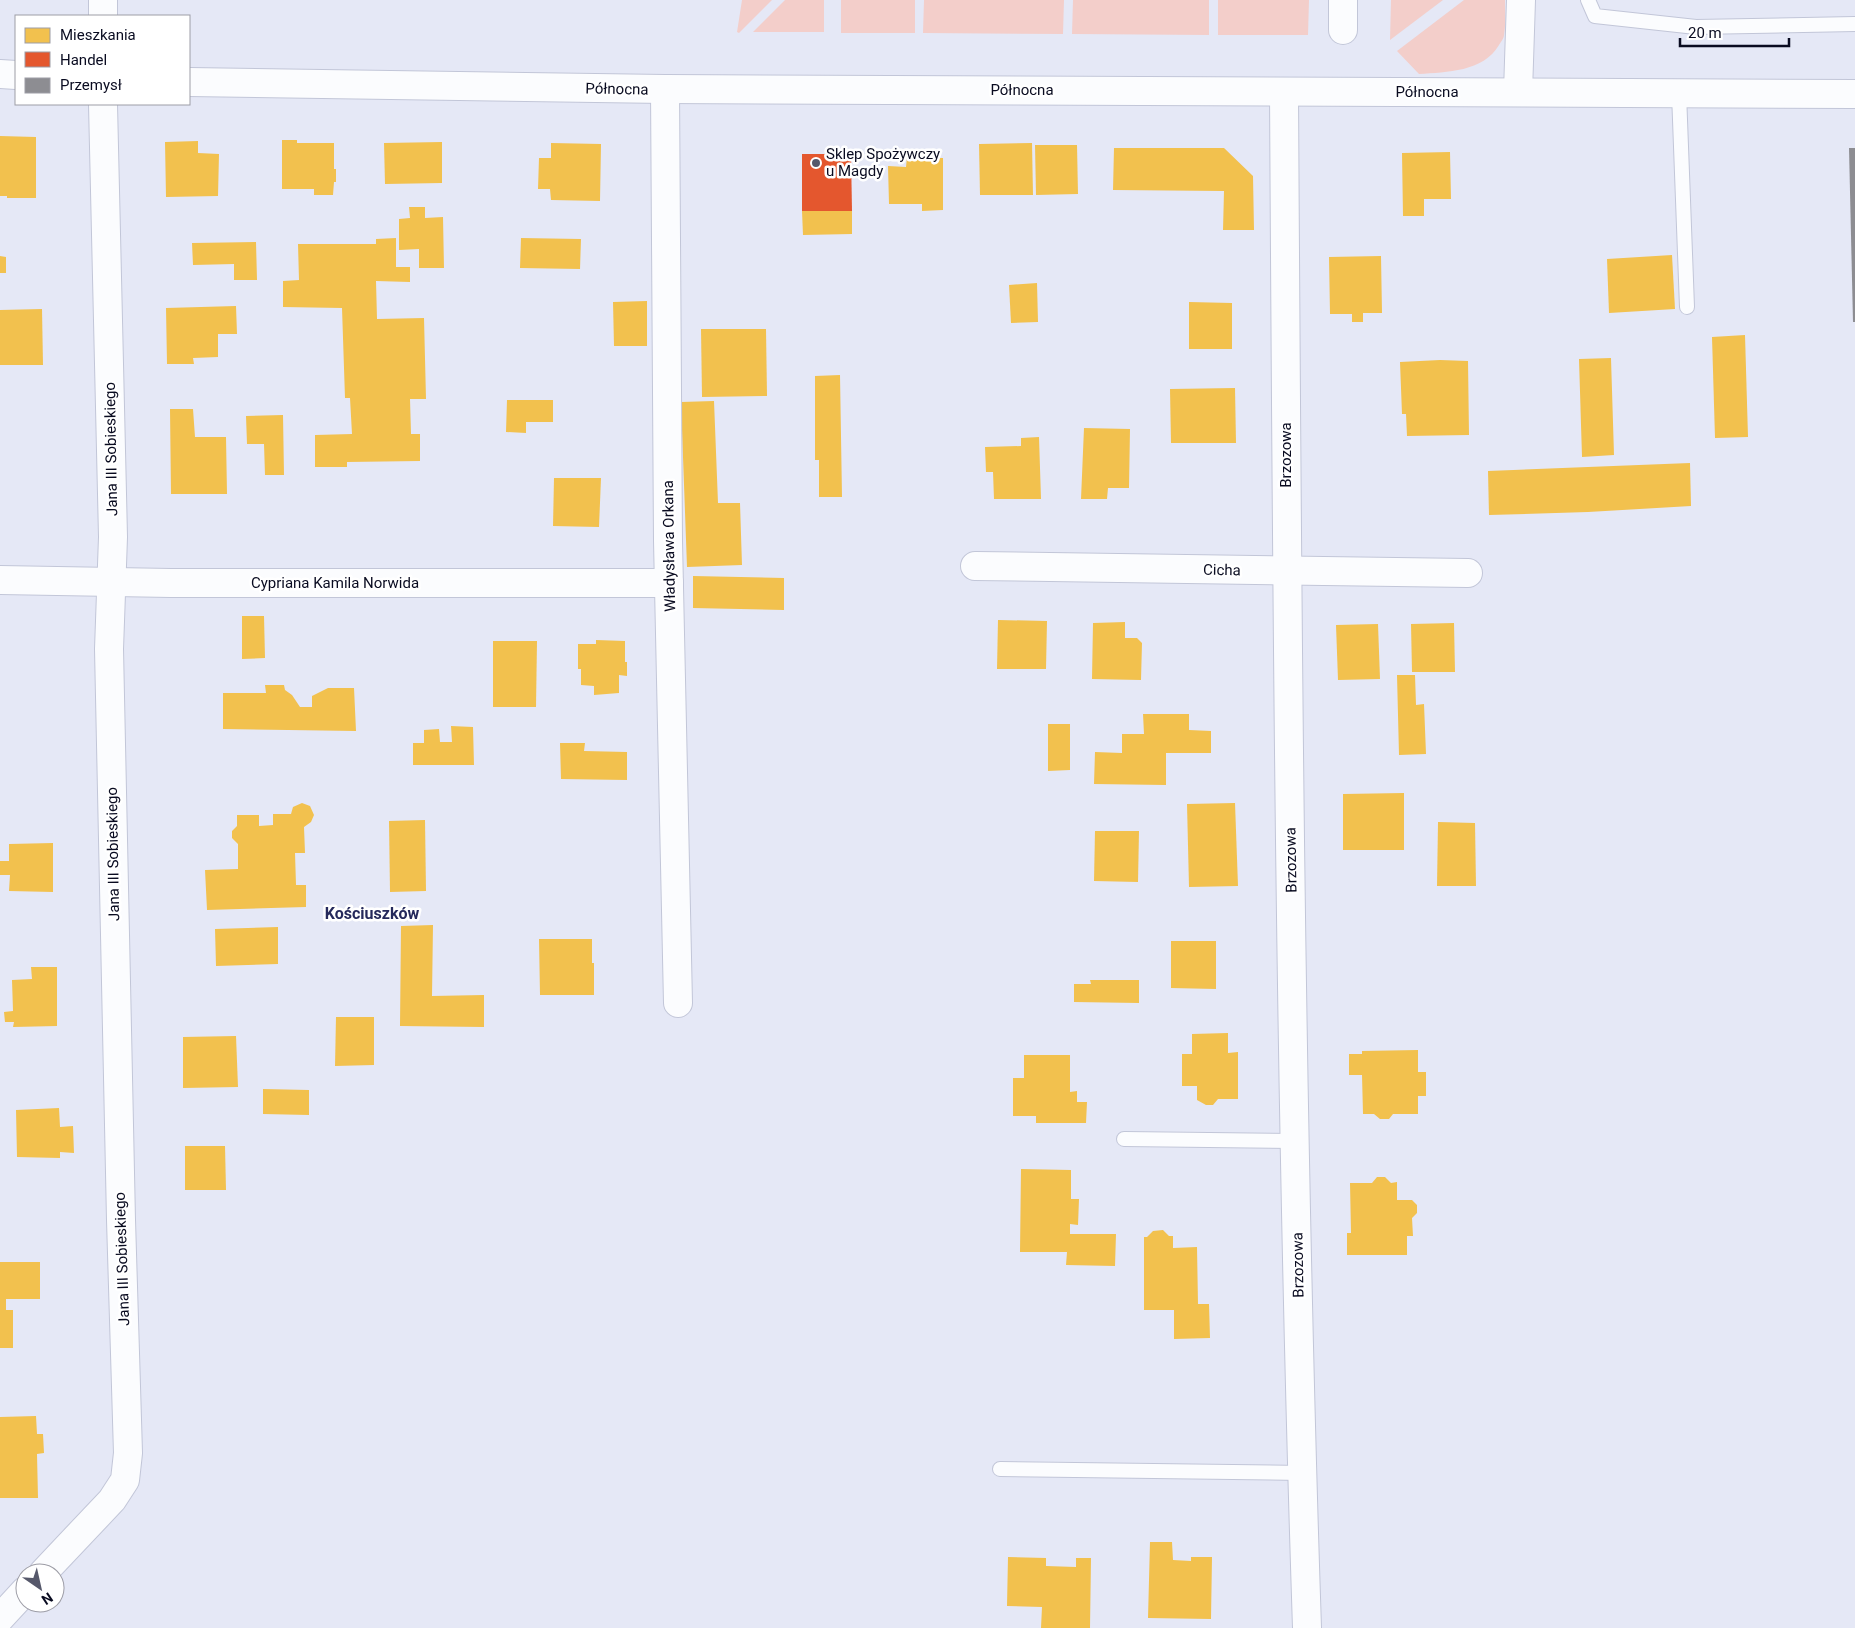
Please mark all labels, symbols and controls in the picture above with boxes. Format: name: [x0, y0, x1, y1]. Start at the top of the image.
legend: [15, 15, 190, 105]
scale bar: [1680, 15, 1789, 47]
text: 20 m: [1688, 24, 1722, 42]
text: Mieszkania: [60, 26, 136, 44]
text: Handel: [60, 51, 107, 69]
text: Przemysł: [60, 76, 122, 94]
street label: Północna: [585, 79, 649, 99]
street label: Północna: [990, 81, 1054, 99]
street label: Północna: [1395, 83, 1459, 101]
place label: Sklep Spożywczy u Magdy: [826, 145, 940, 180]
marker: Sklep Spożywczy u Magdy: [810, 157, 822, 169]
street label: Jana III Sobieskiego: [101, 382, 121, 516]
street label: Brzozowa: [1277, 422, 1295, 488]
street label: Władysława Orkana: [659, 480, 679, 612]
street label: Cicha: [1203, 561, 1241, 579]
street label: Cypriana Kamila Norwida: [251, 574, 419, 592]
street label: Jana III Sobieskiego: [103, 787, 123, 921]
street label: Brzozowa: [1281, 827, 1301, 893]
district label: Kościuszków: [325, 904, 419, 923]
street label: Jana III Sobieskiego: [111, 1192, 133, 1326]
street label: Brzozowa: [1288, 1232, 1308, 1298]
north arrow: [15, 1563, 65, 1613]
text: N: [39, 1589, 56, 1608]

